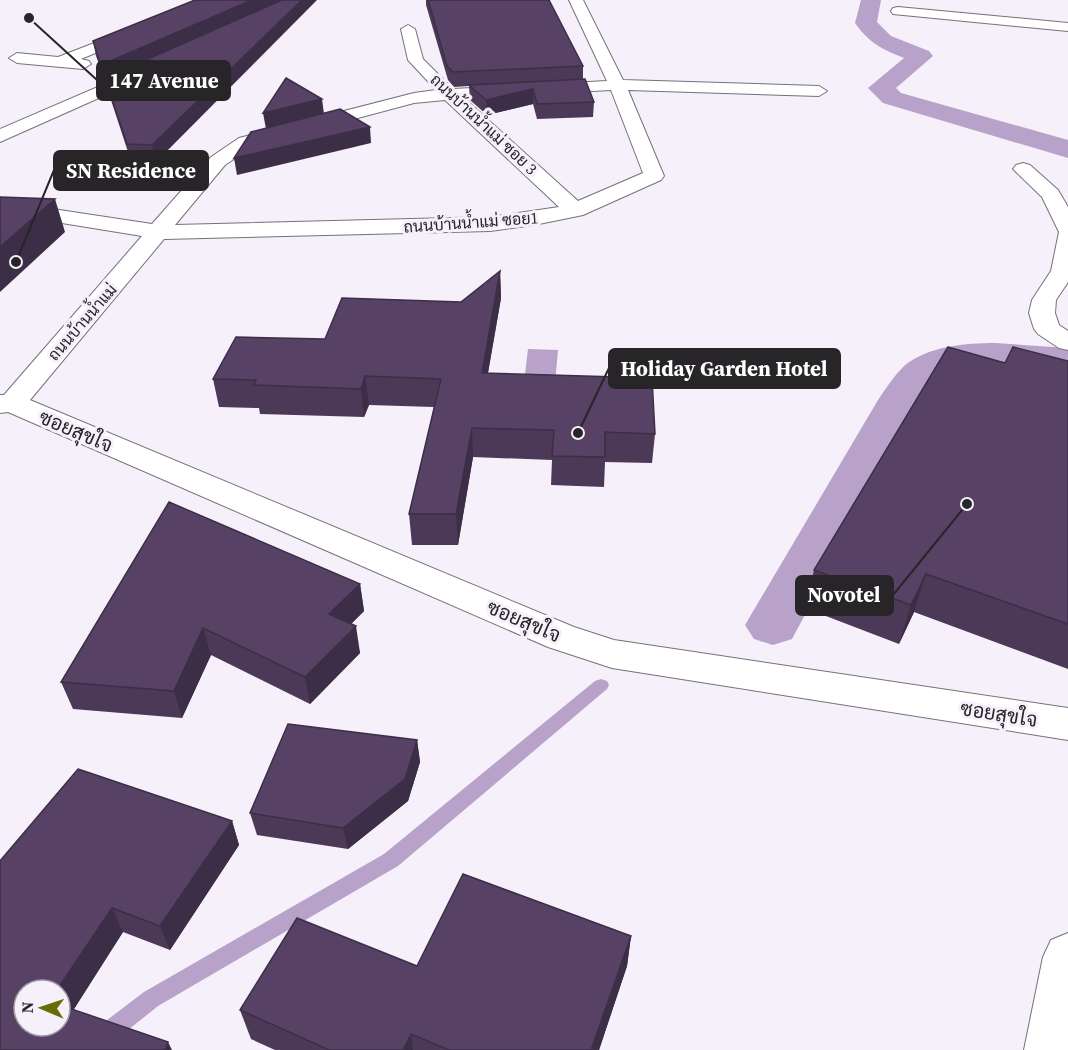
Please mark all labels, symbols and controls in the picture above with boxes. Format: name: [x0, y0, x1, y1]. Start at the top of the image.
callout: 147 Avenue: [97, 61, 230, 100]
text: 147 Avenue: [109, 66, 219, 95]
street label: ถนนบ้านน้ำแม่ ซอย 3: [426, 66, 544, 179]
callout: SN Residence: [54, 151, 208, 190]
text: SN Residence: [66, 156, 196, 185]
street label: ถนนบ้านน้ำแม่ ซอย1: [403, 203, 539, 238]
street label: ถนนบ้านน้ำแม่: [40, 277, 121, 365]
callout: Holiday Garden Hotel: [609, 349, 840, 388]
text: Holiday Garden Hotel: [621, 354, 828, 383]
street label: ซอยสุขใจ: [35, 403, 117, 459]
callout: Novotel: [796, 576, 893, 615]
text: Novotel: [807, 580, 881, 609]
street label: ซอยสุขใจ: [483, 593, 565, 649]
street label: ซอยสุขใจ: [958, 694, 1040, 734]
north arrow: [12, 978, 72, 1038]
text: N: [16, 1001, 38, 1014]

